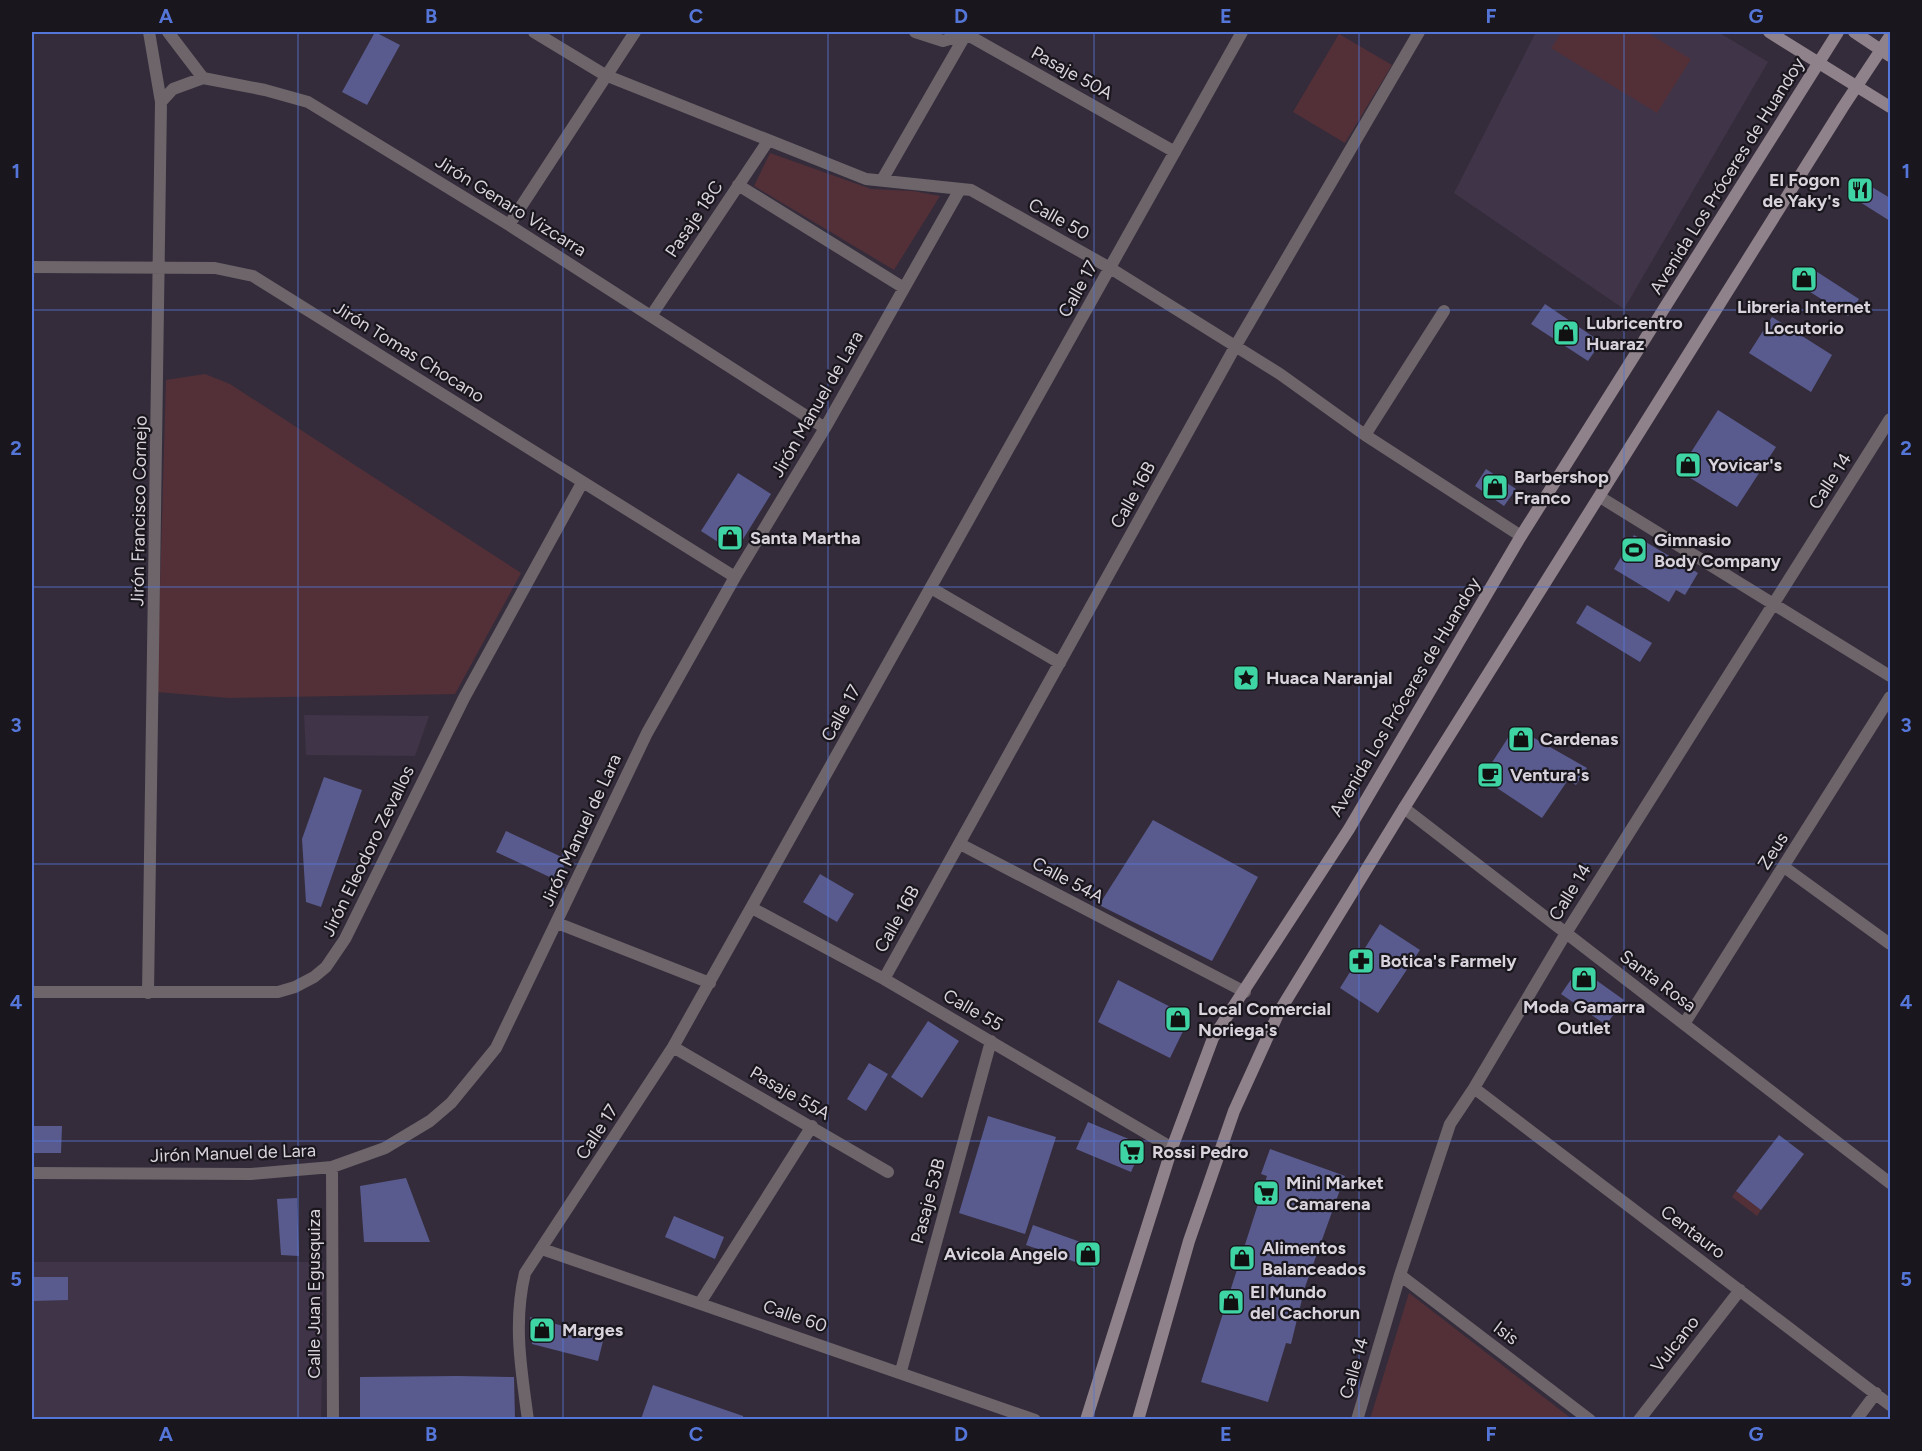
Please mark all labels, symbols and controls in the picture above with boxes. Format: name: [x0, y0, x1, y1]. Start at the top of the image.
text: A: [159, 4, 174, 28]
text: B: [425, 4, 437, 28]
text: C: [689, 4, 703, 28]
text: D: [954, 4, 968, 28]
text: E: [1220, 4, 1232, 28]
text: F: [1485, 4, 1497, 28]
text: G: [1749, 4, 1764, 28]
street label: Pasaje 50A: [1027, 42, 1117, 104]
street label: Avenida Los Próceres de Huandoy: [1645, 53, 1809, 298]
street label: Jirón Genaro Vizcarra: [431, 151, 591, 261]
text: 1: [12, 159, 20, 183]
text: 1: [1902, 159, 1910, 183]
place label: El Fogon de Yaky's: [1762, 169, 1841, 212]
restaurant icon: El Fogon de Yaky's: [1845, 175, 1875, 205]
street label: Pasaje 18C: [660, 177, 728, 261]
street label: Calle 50: [1025, 193, 1093, 245]
street label: Calle 17: [1053, 257, 1103, 321]
shop icon: Libreria Internet Locutorio: [1789, 264, 1819, 294]
place label: Libreria Internet Locutorio: [1737, 296, 1871, 339]
street label: Jirón Tomas Chocano: [329, 297, 489, 407]
place label: Lubricentro Huaraz: [1586, 312, 1683, 355]
shop icon: Lubricentro Huaraz: [1551, 318, 1581, 348]
street label: Jirón Manuel de Lara: [766, 327, 868, 481]
street label: Jirón Francisco Cornejo: [126, 415, 152, 607]
text: 2: [10, 436, 22, 460]
text: 2: [1900, 436, 1912, 460]
street label: Calle 14: [1804, 449, 1856, 513]
shop icon: Yovicar's: [1673, 450, 1703, 480]
place label: Yovicar's: [1708, 454, 1783, 476]
street label: Calle 16B: [1106, 458, 1160, 532]
place label: Barbershop Franco: [1514, 466, 1609, 509]
shop icon: Barbershop Franco: [1480, 472, 1510, 502]
shop icon: Santa Martha: [715, 523, 745, 553]
place label: Santa Martha: [750, 527, 861, 549]
place label: Gimnasio Body Company: [1654, 529, 1781, 572]
sports icon: Gimnasio Body Company: [1619, 535, 1649, 565]
street label: Avenida Los Próceres de Huandoy: [1325, 573, 1486, 821]
place icon: Huaca Naranjal: [1231, 663, 1261, 693]
place label: Huaca Naranjal: [1266, 667, 1392, 689]
street label: Calle 17: [816, 681, 866, 745]
text: 3: [10, 713, 22, 737]
text: 3: [1900, 713, 1912, 737]
shop icon: Cardenas: [1506, 724, 1536, 754]
place label: Cardenas: [1540, 728, 1619, 750]
street label: Jirón Manuel de Lara: [536, 750, 626, 910]
cafe icon: Ventura's: [1475, 760, 1505, 790]
street label: Jirón Eleodoro Zevallos: [317, 762, 419, 940]
place label: Ventura's: [1510, 764, 1590, 786]
street label: Zeus: [1753, 828, 1793, 874]
street label: Calle 54A: [1028, 852, 1108, 908]
street label: Calle 14: [1544, 859, 1596, 925]
street label: Calle 16B: [870, 882, 924, 956]
street label: Santa Rosa: [1615, 945, 1701, 1017]
pharmacy icon: Botica's Farmely: [1346, 946, 1376, 976]
place label: Botica's Farmely: [1380, 950, 1517, 972]
shop icon: Moda Gamarra Outlet: [1569, 964, 1599, 994]
street label: Calle 55: [939, 984, 1007, 1036]
text: 4: [10, 990, 23, 1014]
text: 4: [1900, 990, 1913, 1014]
place label: Moda Gamarra Outlet: [1523, 996, 1645, 1039]
place label: Local Comercial Noriega's: [1198, 998, 1331, 1041]
shop icon: Local Comercial Noriega's: [1163, 1004, 1193, 1034]
street label: Pasaje 55A: [746, 1061, 834, 1125]
street label: Calle 17: [571, 1100, 623, 1164]
supermarket icon: Rossi Pedro: [1117, 1137, 1147, 1167]
street label: Jirón Manuel de Lara: [150, 1139, 316, 1167]
place label: Rossi Pedro: [1152, 1141, 1248, 1163]
street label: Pasaje 53B: [906, 1156, 950, 1246]
place label: Mini Market Camarena: [1286, 1172, 1384, 1215]
supermarket icon: Mini Market Camarena: [1251, 1178, 1281, 1208]
street label: Centauro: [1656, 1201, 1730, 1263]
street label: Calle Juan Egusquiza: [303, 1209, 325, 1379]
place label: Alimentos Balanceados: [1262, 1237, 1366, 1280]
shop icon: Avicola Angelo: [1073, 1239, 1103, 1269]
place label: Avicola Angelo: [944, 1243, 1068, 1265]
shop icon: Alimentos Balanceados: [1227, 1243, 1257, 1273]
text: 5: [10, 1267, 22, 1291]
text: 5: [1900, 1267, 1912, 1291]
place label: El Mundo del Cachorun: [1250, 1281, 1360, 1324]
shop icon: El Mundo del Cachorun: [1216, 1287, 1246, 1317]
street label: Calle 60: [760, 1295, 830, 1337]
street label: Vulcano: [1646, 1311, 1704, 1377]
shop icon: Marges: [527, 1315, 557, 1345]
street label: Isis: [1489, 1316, 1523, 1350]
place label: Marges: [562, 1319, 624, 1341]
street label: Calle 14: [1335, 1335, 1373, 1401]
text: A: [159, 1422, 174, 1446]
text: B: [425, 1422, 437, 1446]
text: C: [689, 1422, 703, 1446]
text: D: [954, 1422, 968, 1446]
text: E: [1220, 1422, 1232, 1446]
text: F: [1485, 1422, 1497, 1446]
text: G: [1749, 1422, 1764, 1446]

